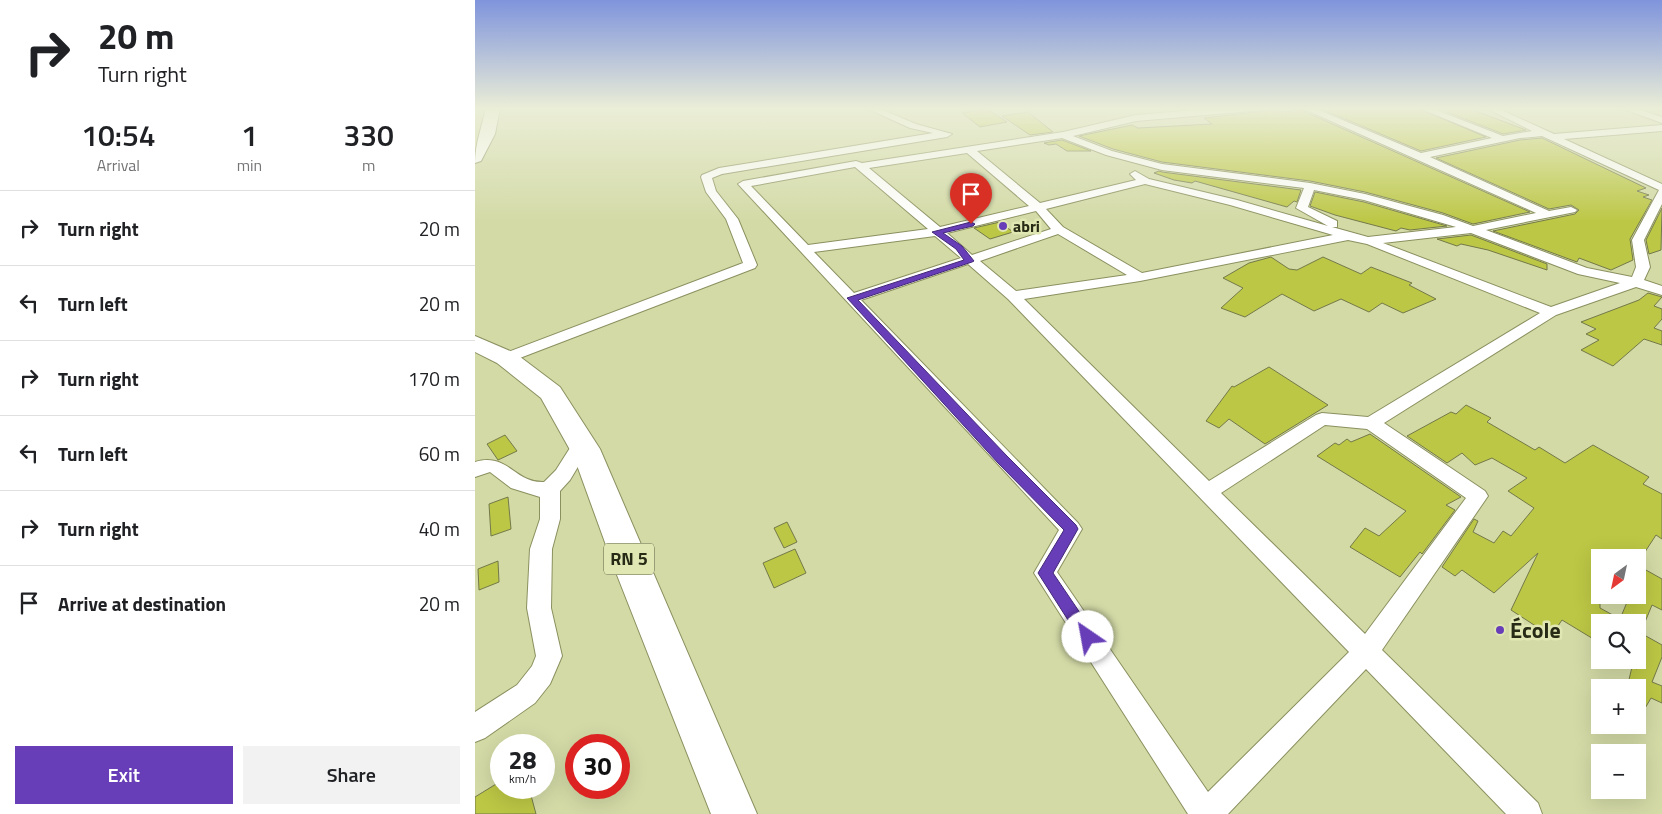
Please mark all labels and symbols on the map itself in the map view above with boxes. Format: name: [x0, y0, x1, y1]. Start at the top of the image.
pin: [950, 173, 992, 224]
place label: abri: [1013, 214, 1040, 238]
marker: abri: [997, 220, 1009, 232]
road number: RN 5: [604, 544, 654, 574]
north arrow: [1591, 549, 1646, 604]
position arrow: [1061, 610, 1113, 662]
place label: École: [1510, 613, 1561, 647]
marker: École: [1494, 624, 1506, 636]
speed limit sign: 30: [565, 734, 630, 799]

